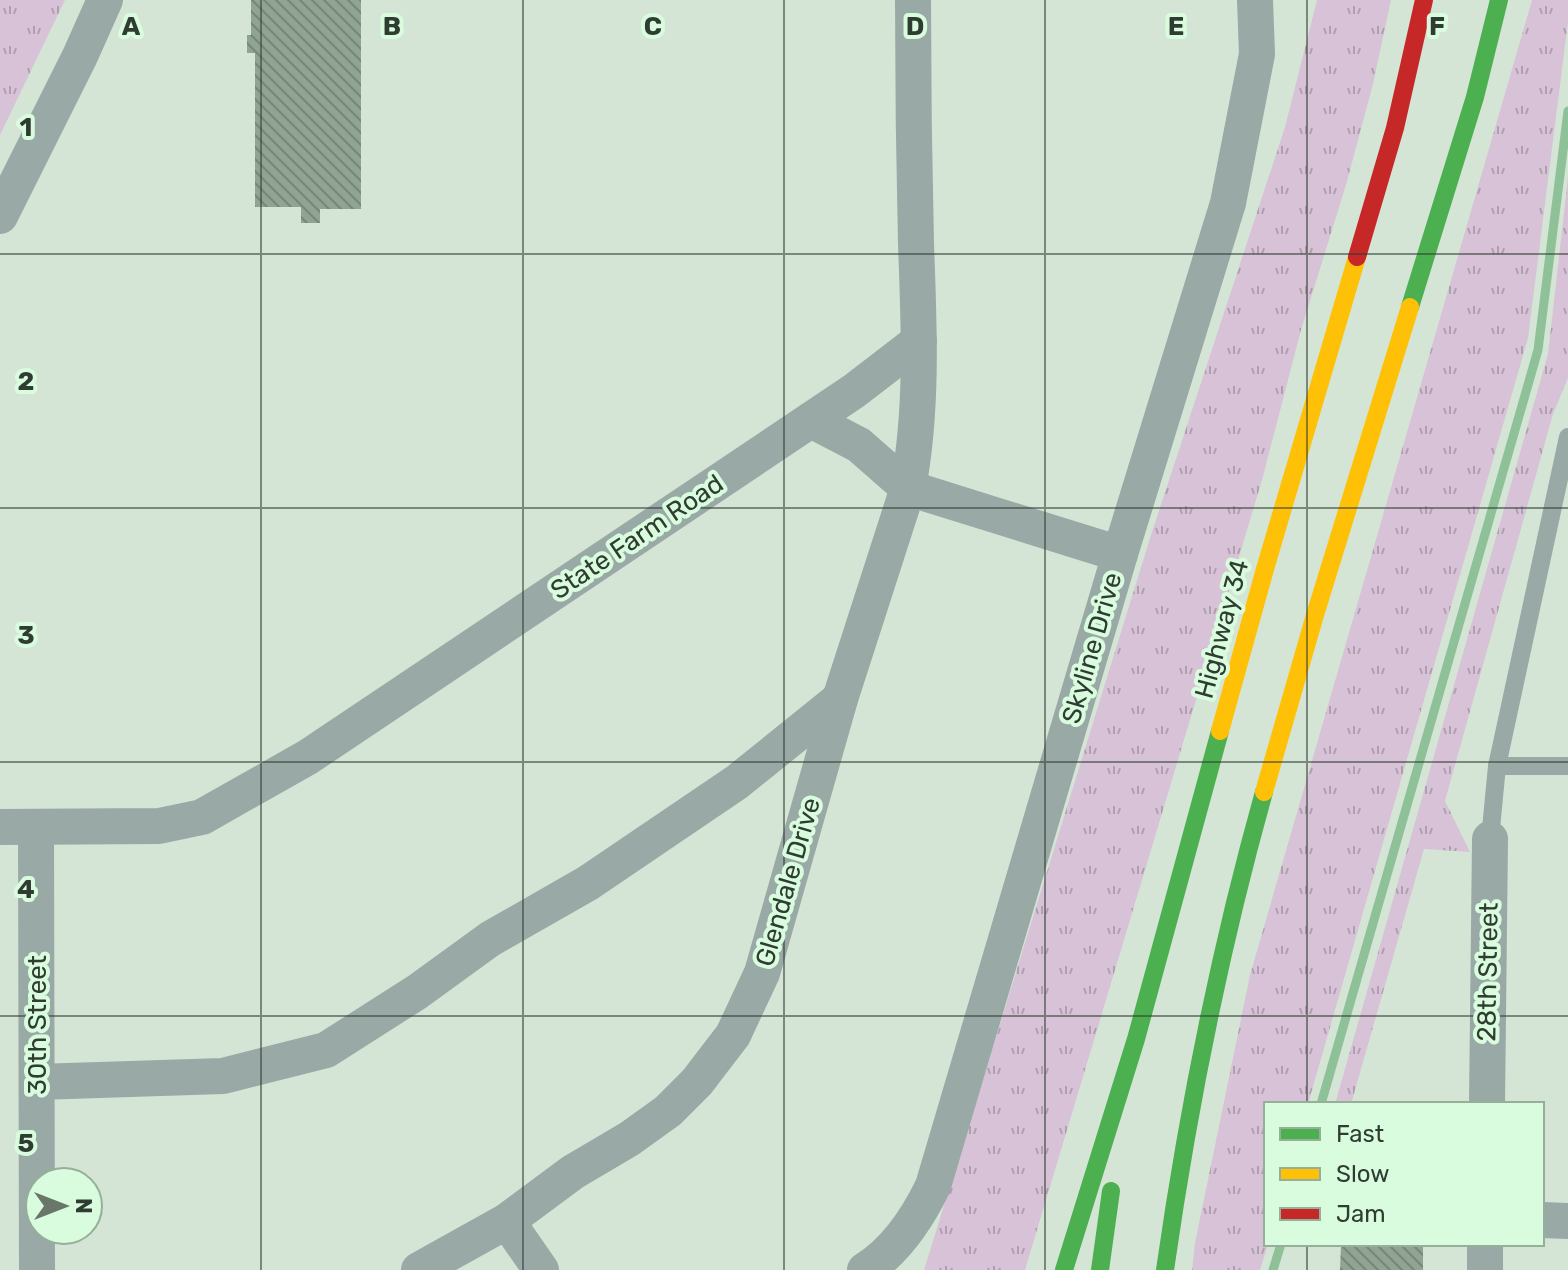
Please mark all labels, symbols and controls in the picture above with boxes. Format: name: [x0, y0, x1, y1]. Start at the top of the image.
text: A: [122, 11, 141, 42]
text: B: [383, 11, 401, 42]
text: C: [644, 11, 662, 42]
text: D: [906, 11, 924, 42]
text: E: [1168, 11, 1184, 42]
text: F: [1429, 11, 1445, 42]
text: 1: [20, 112, 32, 143]
text: 2: [18, 366, 34, 397]
street label: State Farm Road: [545, 468, 729, 606]
street label: Highway 34: [1189, 556, 1255, 702]
street label: Skyline Drive: [1056, 569, 1128, 727]
text: 3: [17, 620, 35, 651]
street label: Glendale Drive: [749, 794, 827, 970]
text: 4: [17, 874, 35, 905]
street label: 28th Street: [1471, 902, 1505, 1042]
street label: 30th Street: [22, 955, 53, 1095]
legend: [1264, 1102, 1544, 1246]
text: Fast: [1336, 1120, 1384, 1148]
text: 5: [18, 1128, 34, 1159]
text: Slow: [1336, 1160, 1389, 1188]
north arrow: [24, 1166, 104, 1246]
text: N: [70, 1198, 97, 1214]
text: Jam: [1336, 1200, 1386, 1228]

